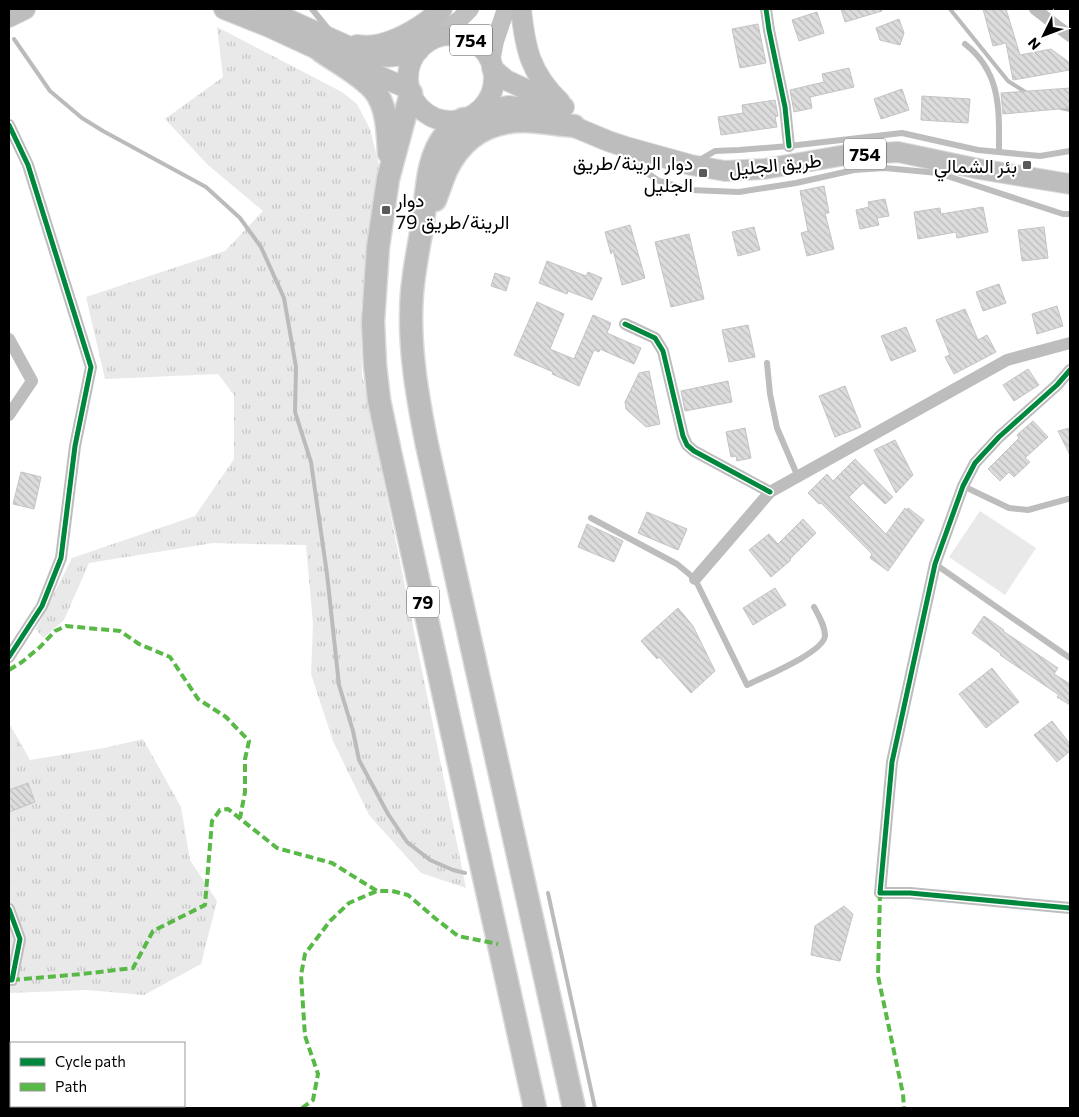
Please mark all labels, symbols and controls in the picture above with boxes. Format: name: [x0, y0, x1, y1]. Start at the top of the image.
north arrow: [1019, 10, 1069, 60]
road number: 754: [450, 24, 492, 56]
text: N: [1024, 34, 1044, 54]
road number: 754: [844, 138, 886, 170]
street label: طريق الجليل: [728, 148, 823, 181]
place label: دوار الرينة/طريق الجليل: [573, 151, 693, 197]
place label: بئر الشمالي: [934, 154, 1017, 182]
marker: بئر الشمالي: [1021, 159, 1033, 171]
marker: دوار الرينة/طريق الجليل: [697, 167, 709, 179]
place label: دوار الرينة/طريق 79: [395, 188, 509, 234]
marker: دوار الرينة/طريق 79: [380, 204, 392, 216]
road number: 79: [407, 586, 439, 618]
legend: [10, 1042, 185, 1107]
text: Cycle path: [55, 1052, 126, 1070]
text: Path: [55, 1077, 87, 1095]

